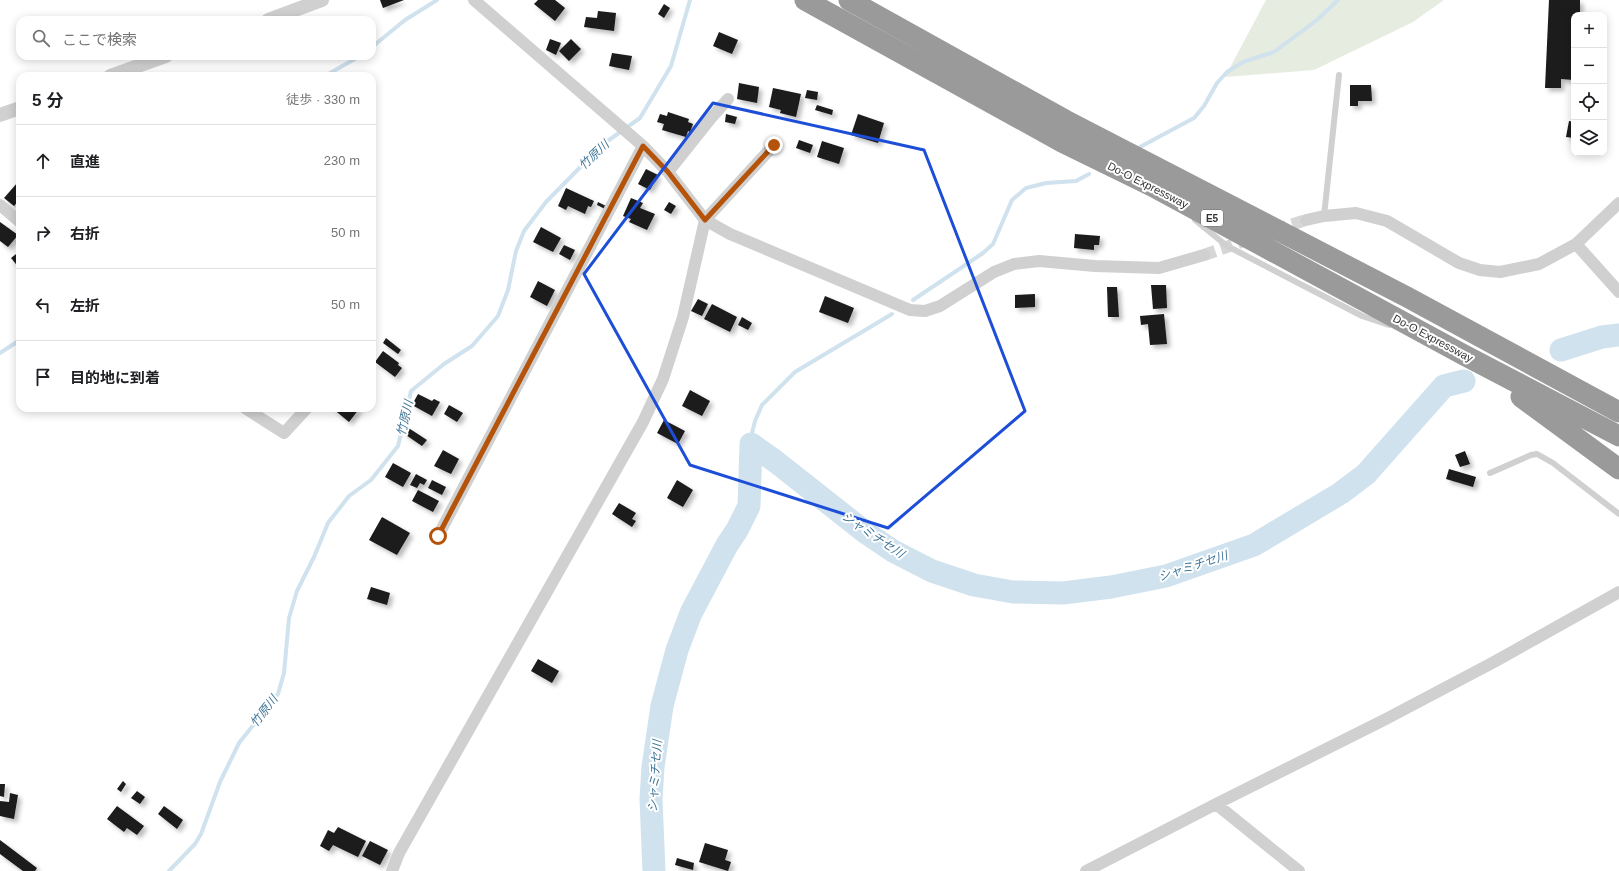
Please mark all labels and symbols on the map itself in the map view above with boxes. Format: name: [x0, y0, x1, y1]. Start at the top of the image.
water label: 竹原川: [576, 136, 613, 172]
route end: [765, 136, 783, 154]
street label: Do-O Expressway: [1106, 160, 1191, 211]
road number: E5: [1201, 210, 1223, 226]
street label: Do-O Expressway: [1391, 312, 1475, 364]
water label: 竹原川: [394, 397, 416, 437]
water label: シャミチセ川: [839, 509, 908, 562]
route start: [429, 527, 447, 545]
water label: シャミチセ川: [1157, 548, 1231, 584]
water label: 竹原川: [247, 691, 282, 729]
water label: シャミチセ川: [646, 738, 665, 812]

